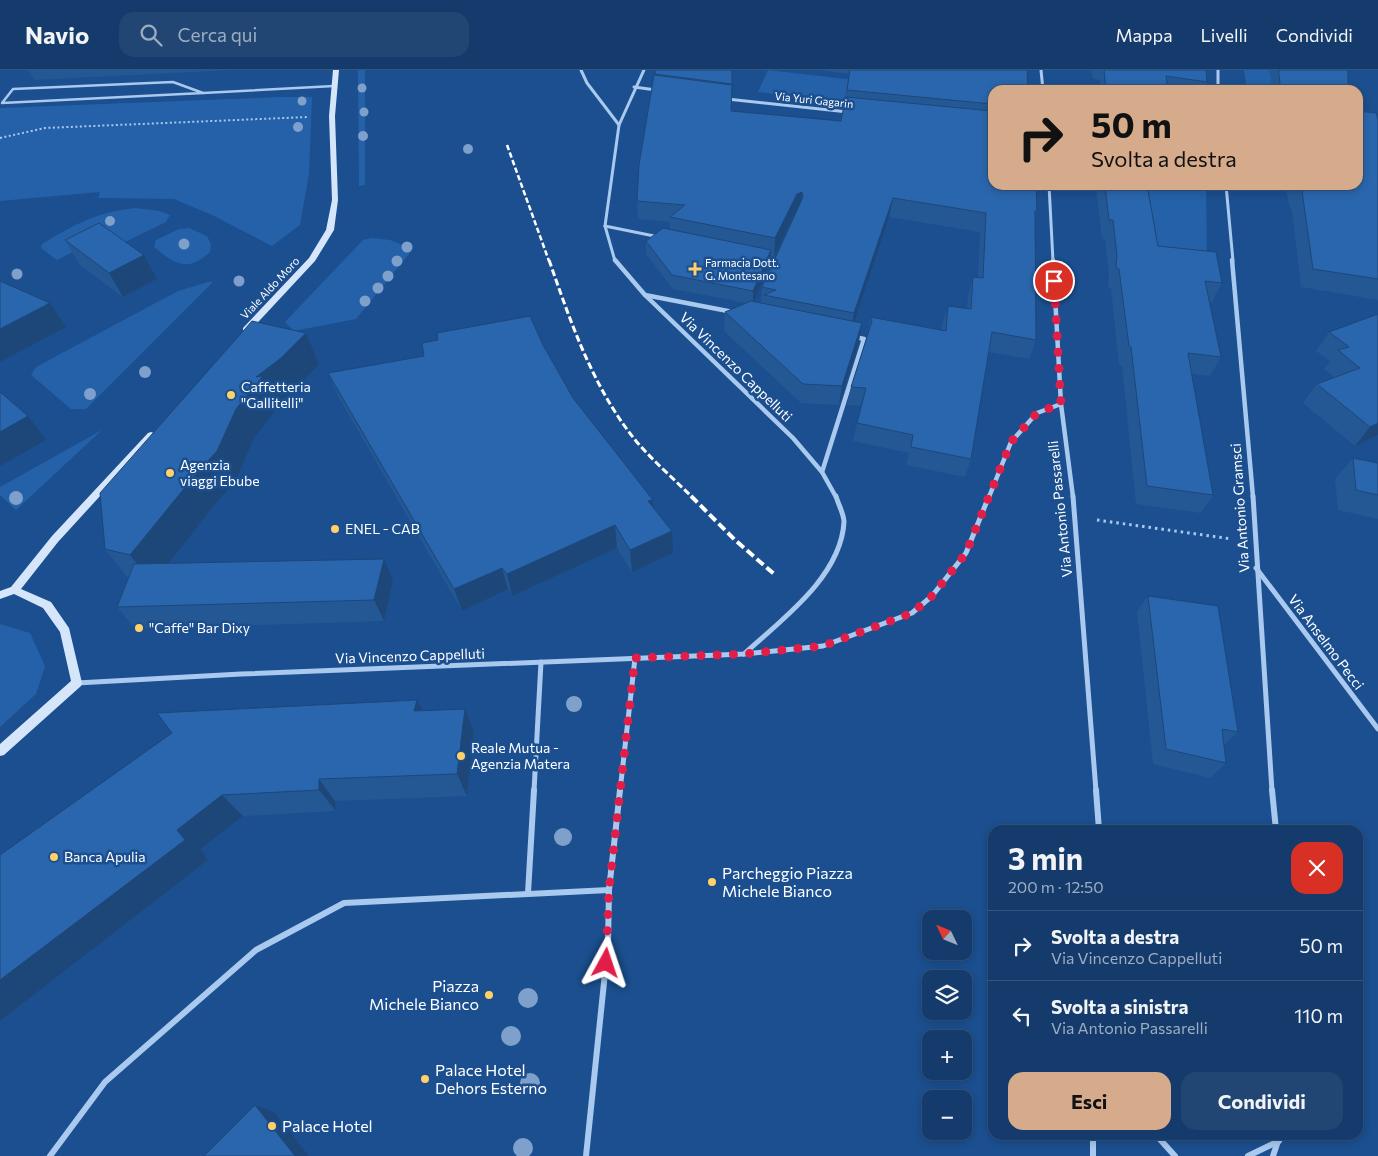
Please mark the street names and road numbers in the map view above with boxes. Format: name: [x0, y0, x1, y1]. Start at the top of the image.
street label: Via Yuri Gagarin: [774, 89, 854, 110]
street label: Viale Aldo Moro: [238, 254, 302, 321]
street label: Via Vincenzo Cappelluti: [677, 308, 796, 425]
street label: Via Antonio Passarelli: [1044, 440, 1075, 578]
street label: Via Antonio Gramsci: [1226, 443, 1253, 573]
street label: Via Anselmo Pecci: [1285, 591, 1368, 693]
street label: Via Vincenzo Cappelluti: [335, 644, 485, 667]

